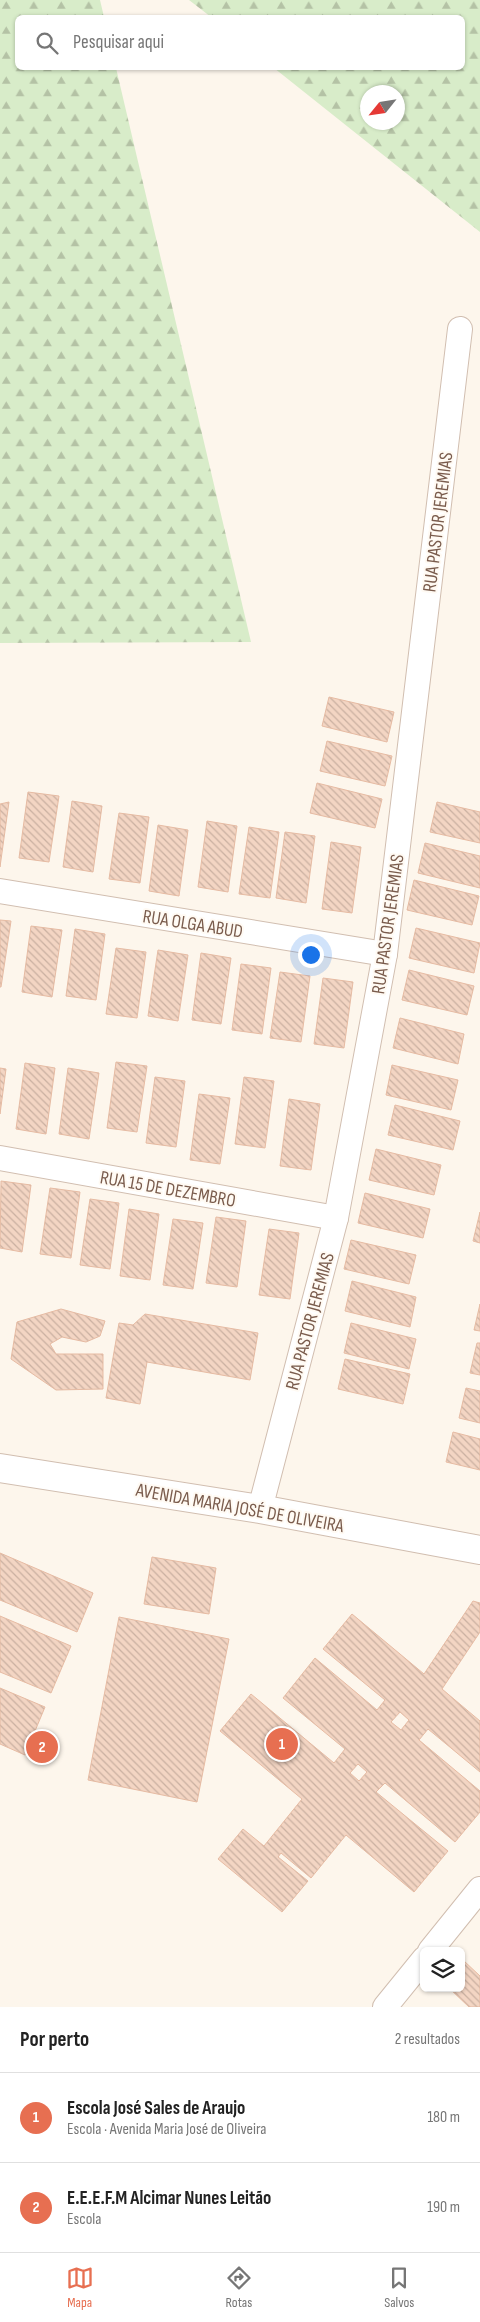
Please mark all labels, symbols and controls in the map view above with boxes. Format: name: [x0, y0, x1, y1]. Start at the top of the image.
search box: [15, 15, 465, 70]
icon: search: [33, 29, 61, 57]
text: Pesquisar aqui: [73, 31, 164, 54]
north arrow: [360, 85, 405, 130]
street label: RUA PASTOR JEREMIAS: [418, 451, 458, 594]
street label: RUA PASTOR JEREMIAS: [367, 853, 410, 996]
street label: RUA OLGA ABUD: [141, 905, 245, 944]
your location: [298, 942, 324, 968]
street label: RUA 15 DE DEZEMBRO: [98, 1166, 237, 1213]
street label: RUA PASTOR JEREMIAS: [281, 1250, 340, 1393]
street label: AVENIDA MARIA JOSÉ DE OLIVEIRA: [133, 1479, 346, 1538]
pin: 1: [266, 1725, 298, 1763]
pin: 2: [26, 1728, 58, 1766]
map controls: [420, 1947, 465, 1992]
button: layers: [420, 1947, 465, 1992]
text: Por perto: [20, 2027, 89, 2052]
text: 2 resultados: [395, 2030, 460, 2049]
text: Escola José Sales de Araujo: [67, 2097, 245, 2120]
text: 1: [33, 2108, 39, 2127]
text: 180 m: [427, 2108, 460, 2127]
text: Escola · Avenida Maria José de Oliveira: [67, 2120, 266, 2139]
text: E.E.E.F.M Alcimar Nunes Leitão: [67, 2187, 271, 2210]
text: 2: [32, 2198, 40, 2217]
text: 190 m: [427, 2198, 460, 2217]
text: Escola: [67, 2210, 101, 2229]
tab: Mapa: [66, 2264, 94, 2311]
tab: Rotas: [225, 2264, 253, 2311]
tab: Salvos: [384, 2264, 414, 2311]

